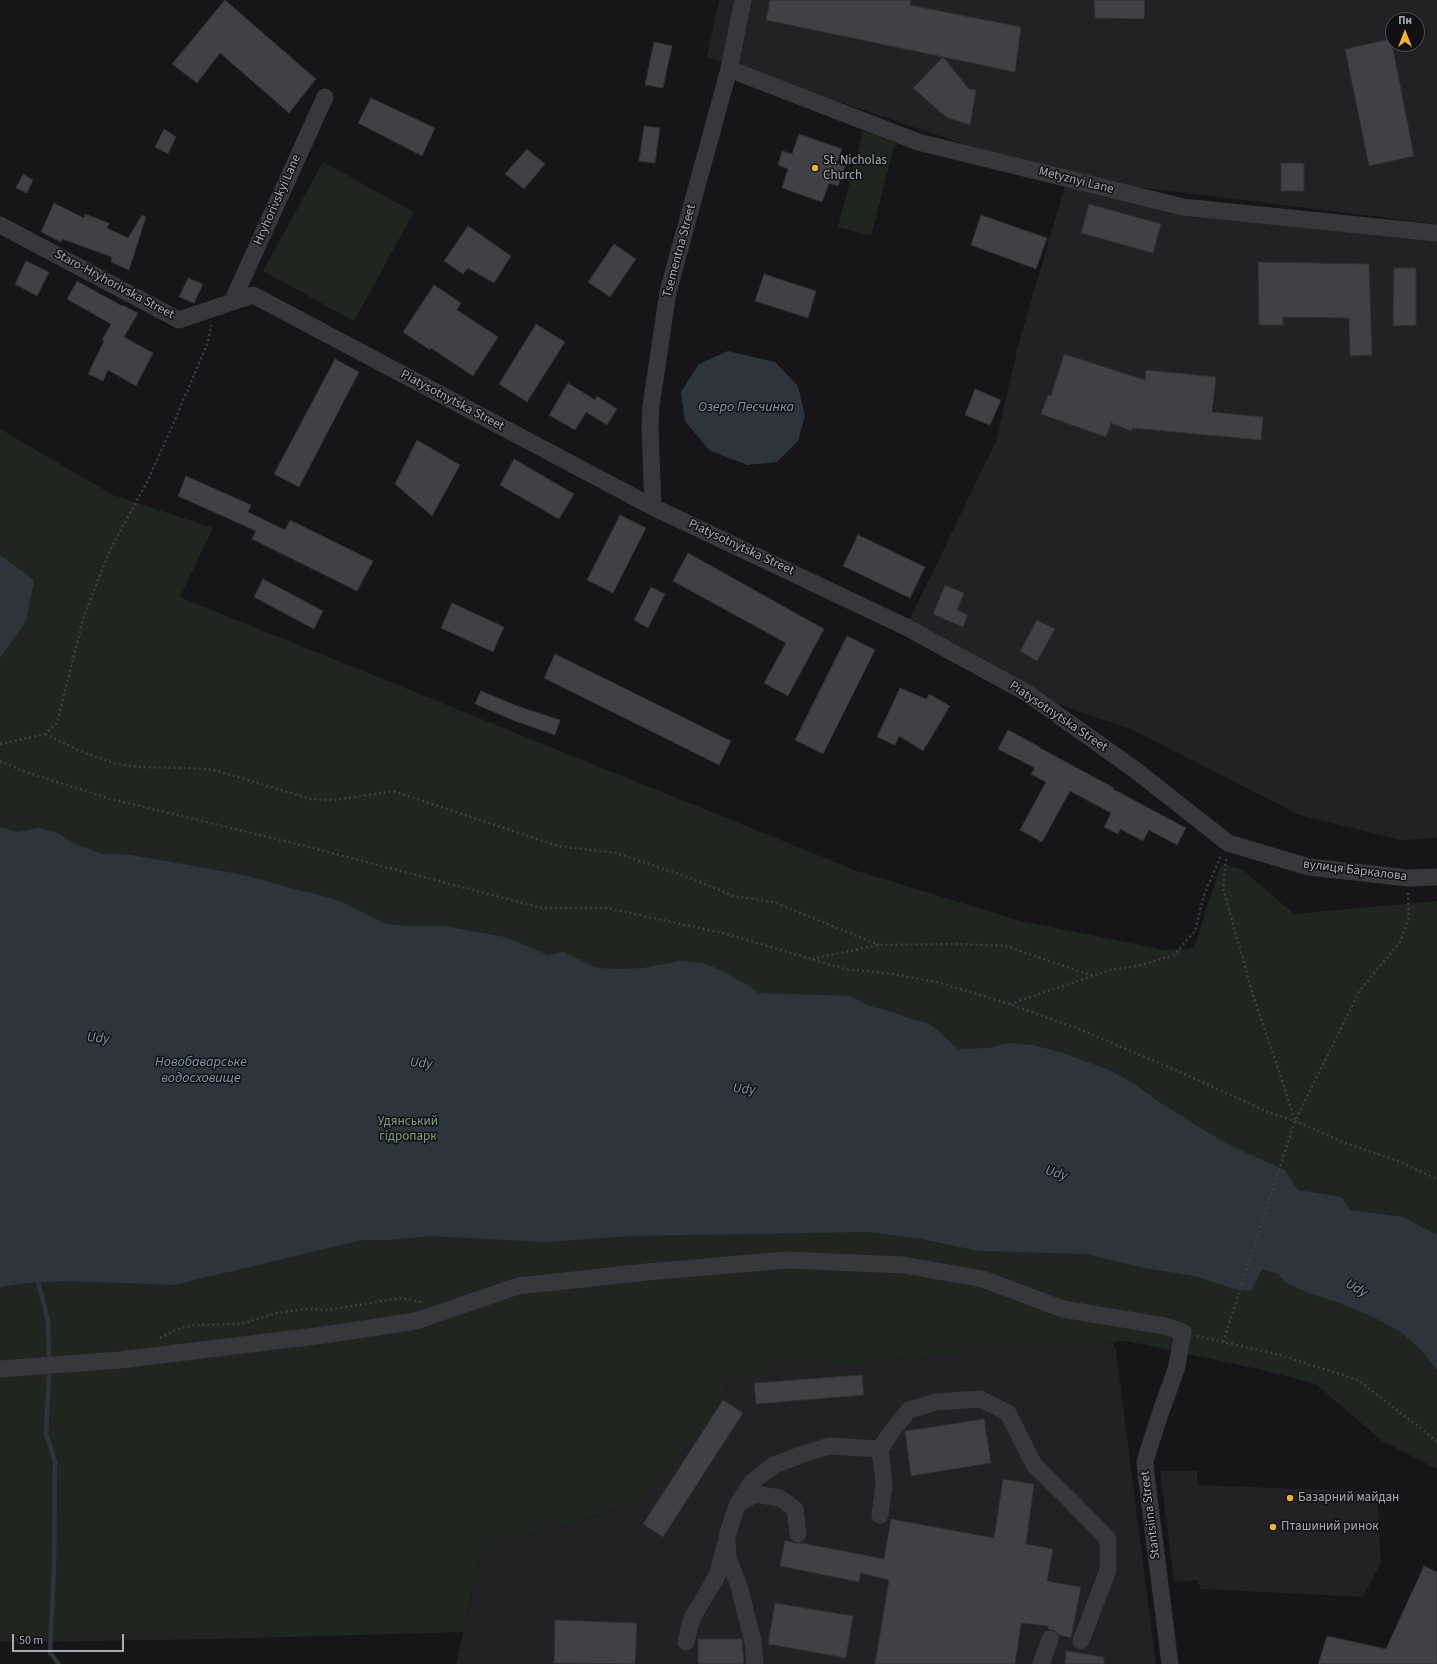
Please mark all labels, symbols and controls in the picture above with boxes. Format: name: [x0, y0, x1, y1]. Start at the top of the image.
north arrow: [1385, 12, 1425, 52]
text: Пн: [1398, 13, 1412, 28]
street label: Hryhorivskyi Lane: [251, 152, 305, 248]
place label: St. Nicholas Church: [823, 153, 887, 184]
marker: St. Nicholas Church: [810, 163, 820, 173]
street label: Metyznyi Lane: [1037, 164, 1115, 198]
street label: Tsementna Street: [660, 203, 700, 299]
street label: Staro-Hryhorivska Street: [51, 247, 177, 323]
street label: Piatysotnytska Street: [398, 367, 506, 435]
water label: Озеро Песчинка: [698, 400, 794, 416]
street label: Piatysotnytska Street: [686, 517, 796, 579]
street label: Piatysotnytska Street: [1006, 678, 1110, 756]
street label: вулиця Баркалова: [1302, 857, 1408, 885]
water label: Udy: [86, 1030, 110, 1048]
water label: Новобаварське водосховище: [155, 1055, 247, 1088]
water label: Udy: [409, 1055, 433, 1073]
water label: Udy: [732, 1081, 756, 1099]
park label: Удянський гідропарк: [378, 1114, 438, 1145]
water label: Udy: [1043, 1163, 1069, 1185]
water label: Udy: [1342, 1276, 1370, 1302]
street label: Stantsiina Street: [1138, 1470, 1164, 1560]
place label: Базарний майдан: [1298, 1490, 1399, 1506]
marker: Базарний майдан: [1285, 1493, 1295, 1503]
place label: Пташиний ринок: [1281, 1519, 1379, 1535]
marker: Пташиний ринок: [1268, 1522, 1278, 1532]
scale bar: [14, 1626, 126, 1652]
text: 50 m: [19, 1632, 43, 1649]

